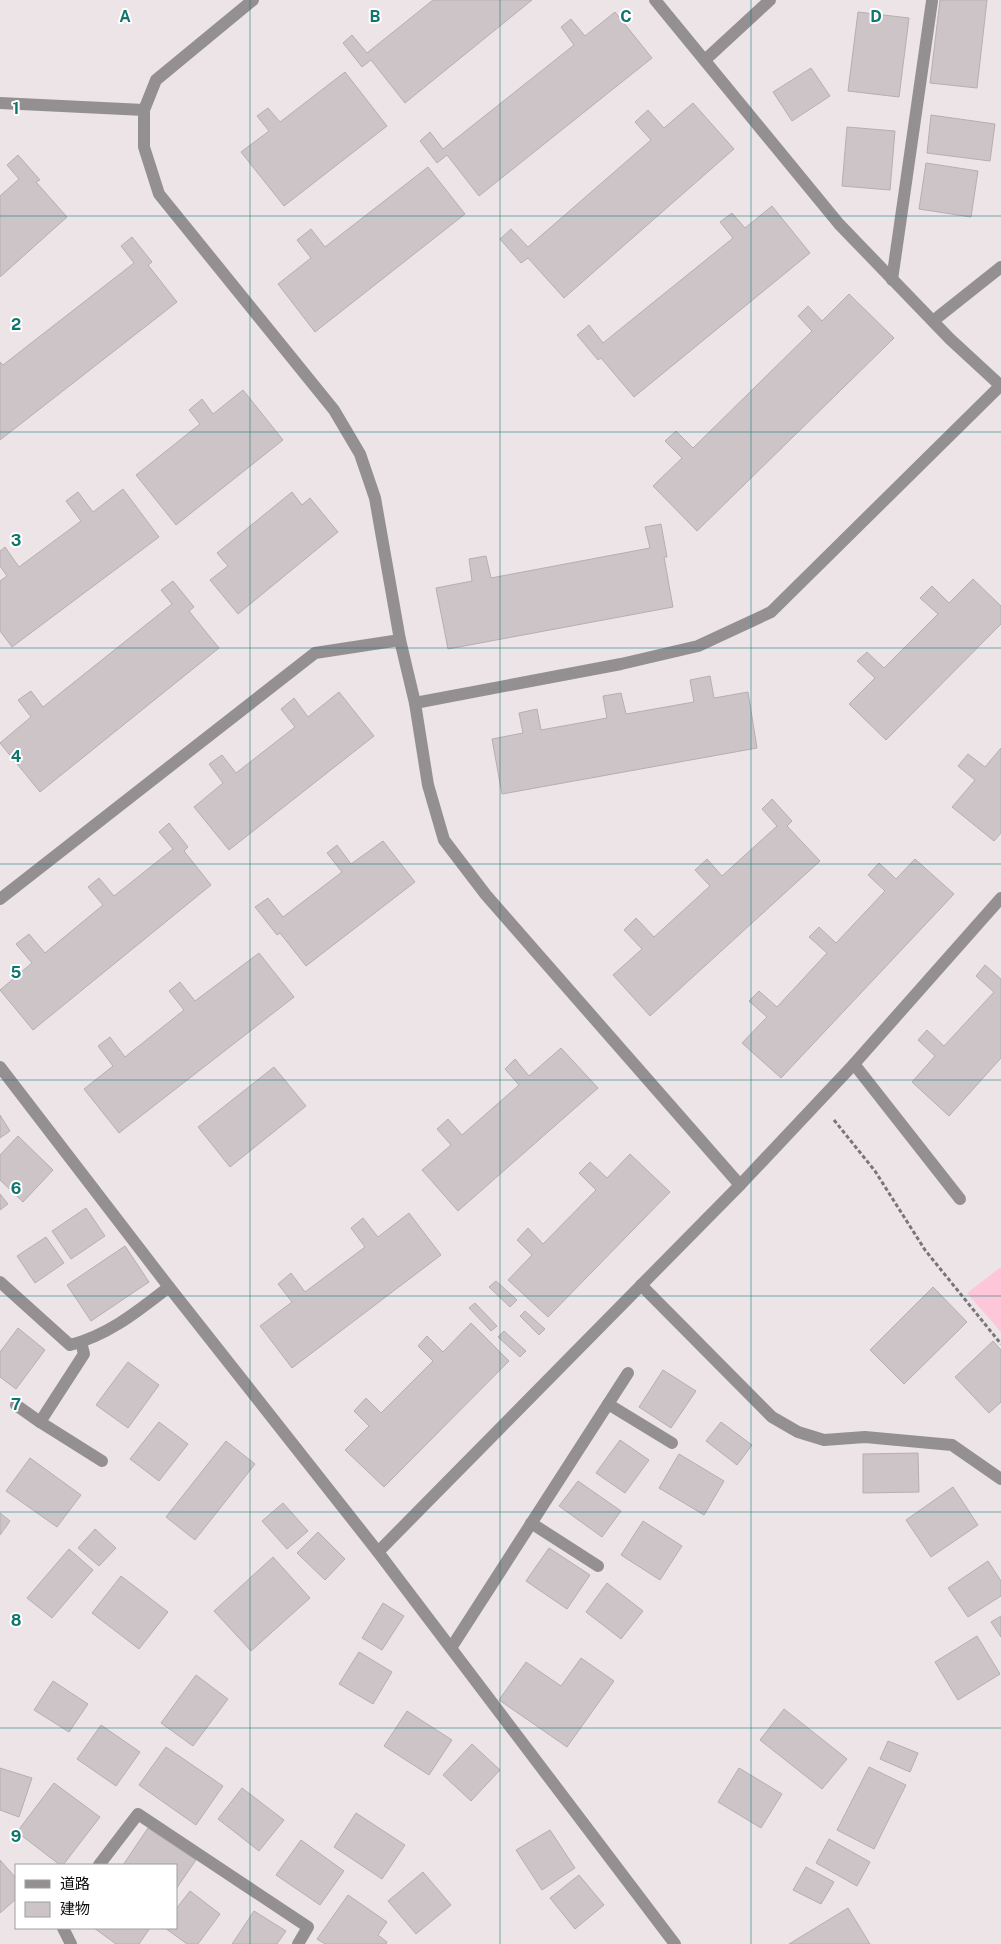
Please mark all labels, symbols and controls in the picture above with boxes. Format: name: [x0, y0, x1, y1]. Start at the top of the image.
text: A: [119, 7, 131, 26]
text: B: [370, 7, 381, 26]
text: C: [620, 7, 632, 26]
text: D: [870, 7, 882, 26]
text: 1: [13, 99, 19, 118]
text: 2: [11, 315, 21, 334]
text: 3: [11, 531, 21, 550]
text: 4: [11, 747, 22, 766]
text: 5: [11, 963, 22, 982]
text: 6: [11, 1179, 21, 1198]
text: 7: [11, 1395, 21, 1414]
text: 8: [11, 1611, 22, 1630]
text: 9: [11, 1827, 21, 1846]
legend: [15, 1864, 178, 1929]
text: 道路: [60, 1875, 90, 1892]
text: 建物: [60, 1900, 90, 1917]

